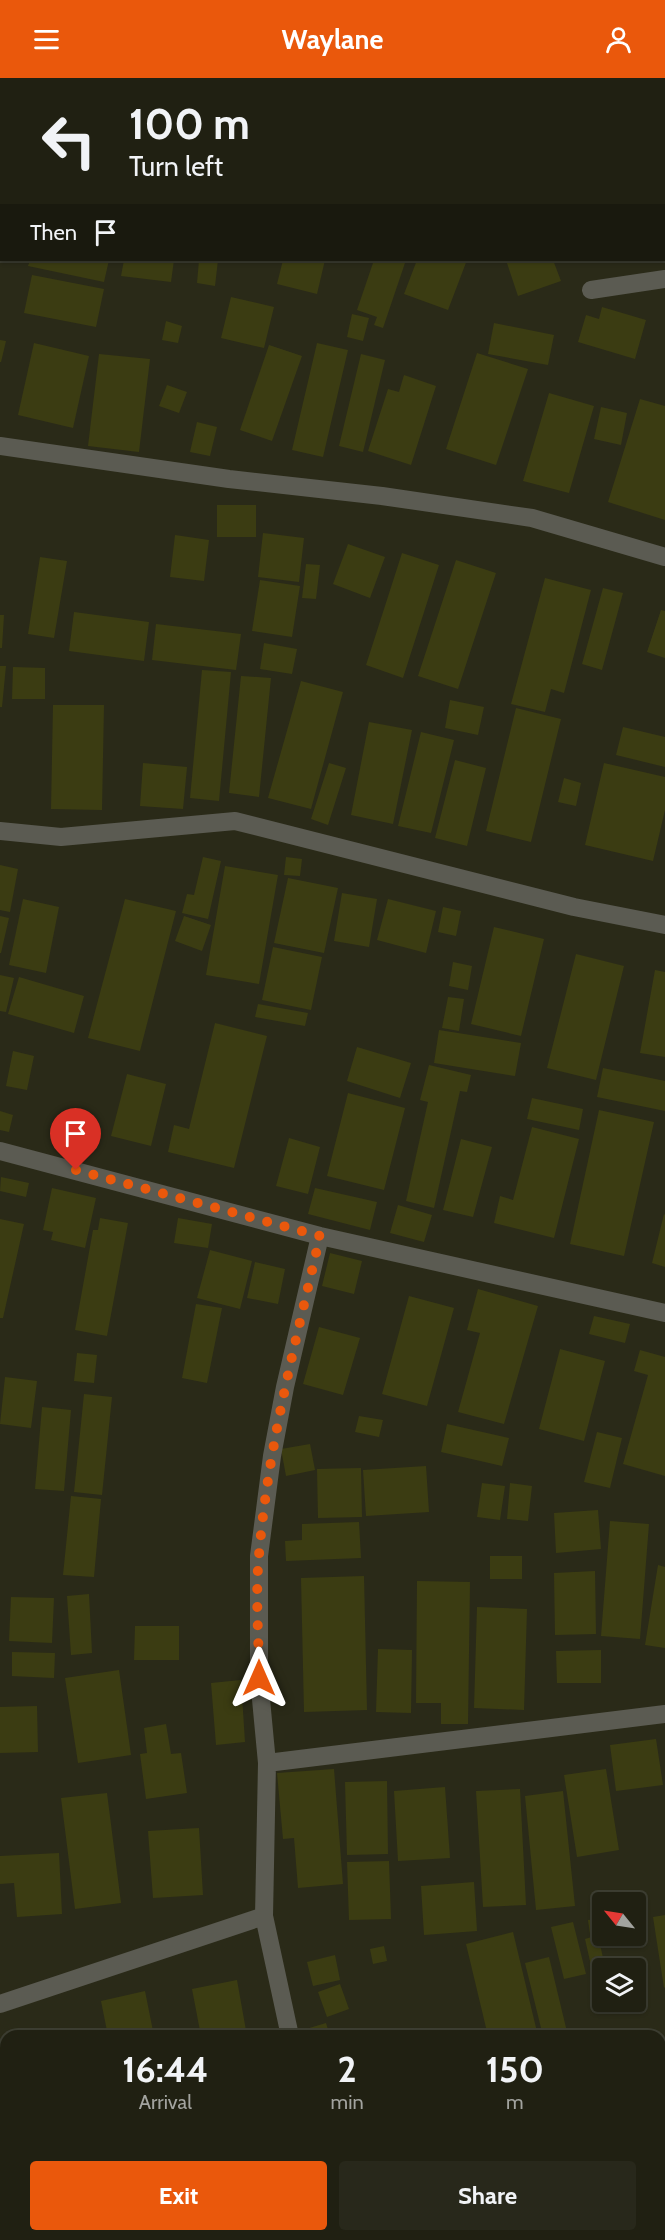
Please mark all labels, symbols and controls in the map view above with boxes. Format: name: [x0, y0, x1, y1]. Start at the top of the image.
icon: menu: [30, 23, 63, 56]
text: Waylane: [282, 23, 383, 56]
icon: person: [602, 23, 635, 56]
text: 100 m: [129, 98, 250, 150]
icon: left: [30, 102, 108, 180]
text: Turn left: [129, 150, 223, 183]
icon: arrive: [89, 216, 122, 249]
text: Then: [30, 219, 77, 246]
pin: [50, 1108, 101, 1170]
icon: arrive: [59, 1117, 92, 1150]
position arrow: [227, 1646, 291, 1710]
north arrow: [592, 1892, 646, 1946]
map controls: [592, 1892, 646, 2012]
button: layers: [592, 1958, 646, 2012]
text: 16:44: [122, 2047, 208, 2091]
text: 2: [338, 2047, 357, 2091]
text: 150: [486, 2047, 544, 2091]
text: Arrival: [139, 2090, 192, 2114]
text: min: [331, 2090, 364, 2114]
text: m: [506, 2090, 524, 2114]
button: Exit: [30, 2161, 327, 2230]
button: Share: [339, 2161, 636, 2230]

